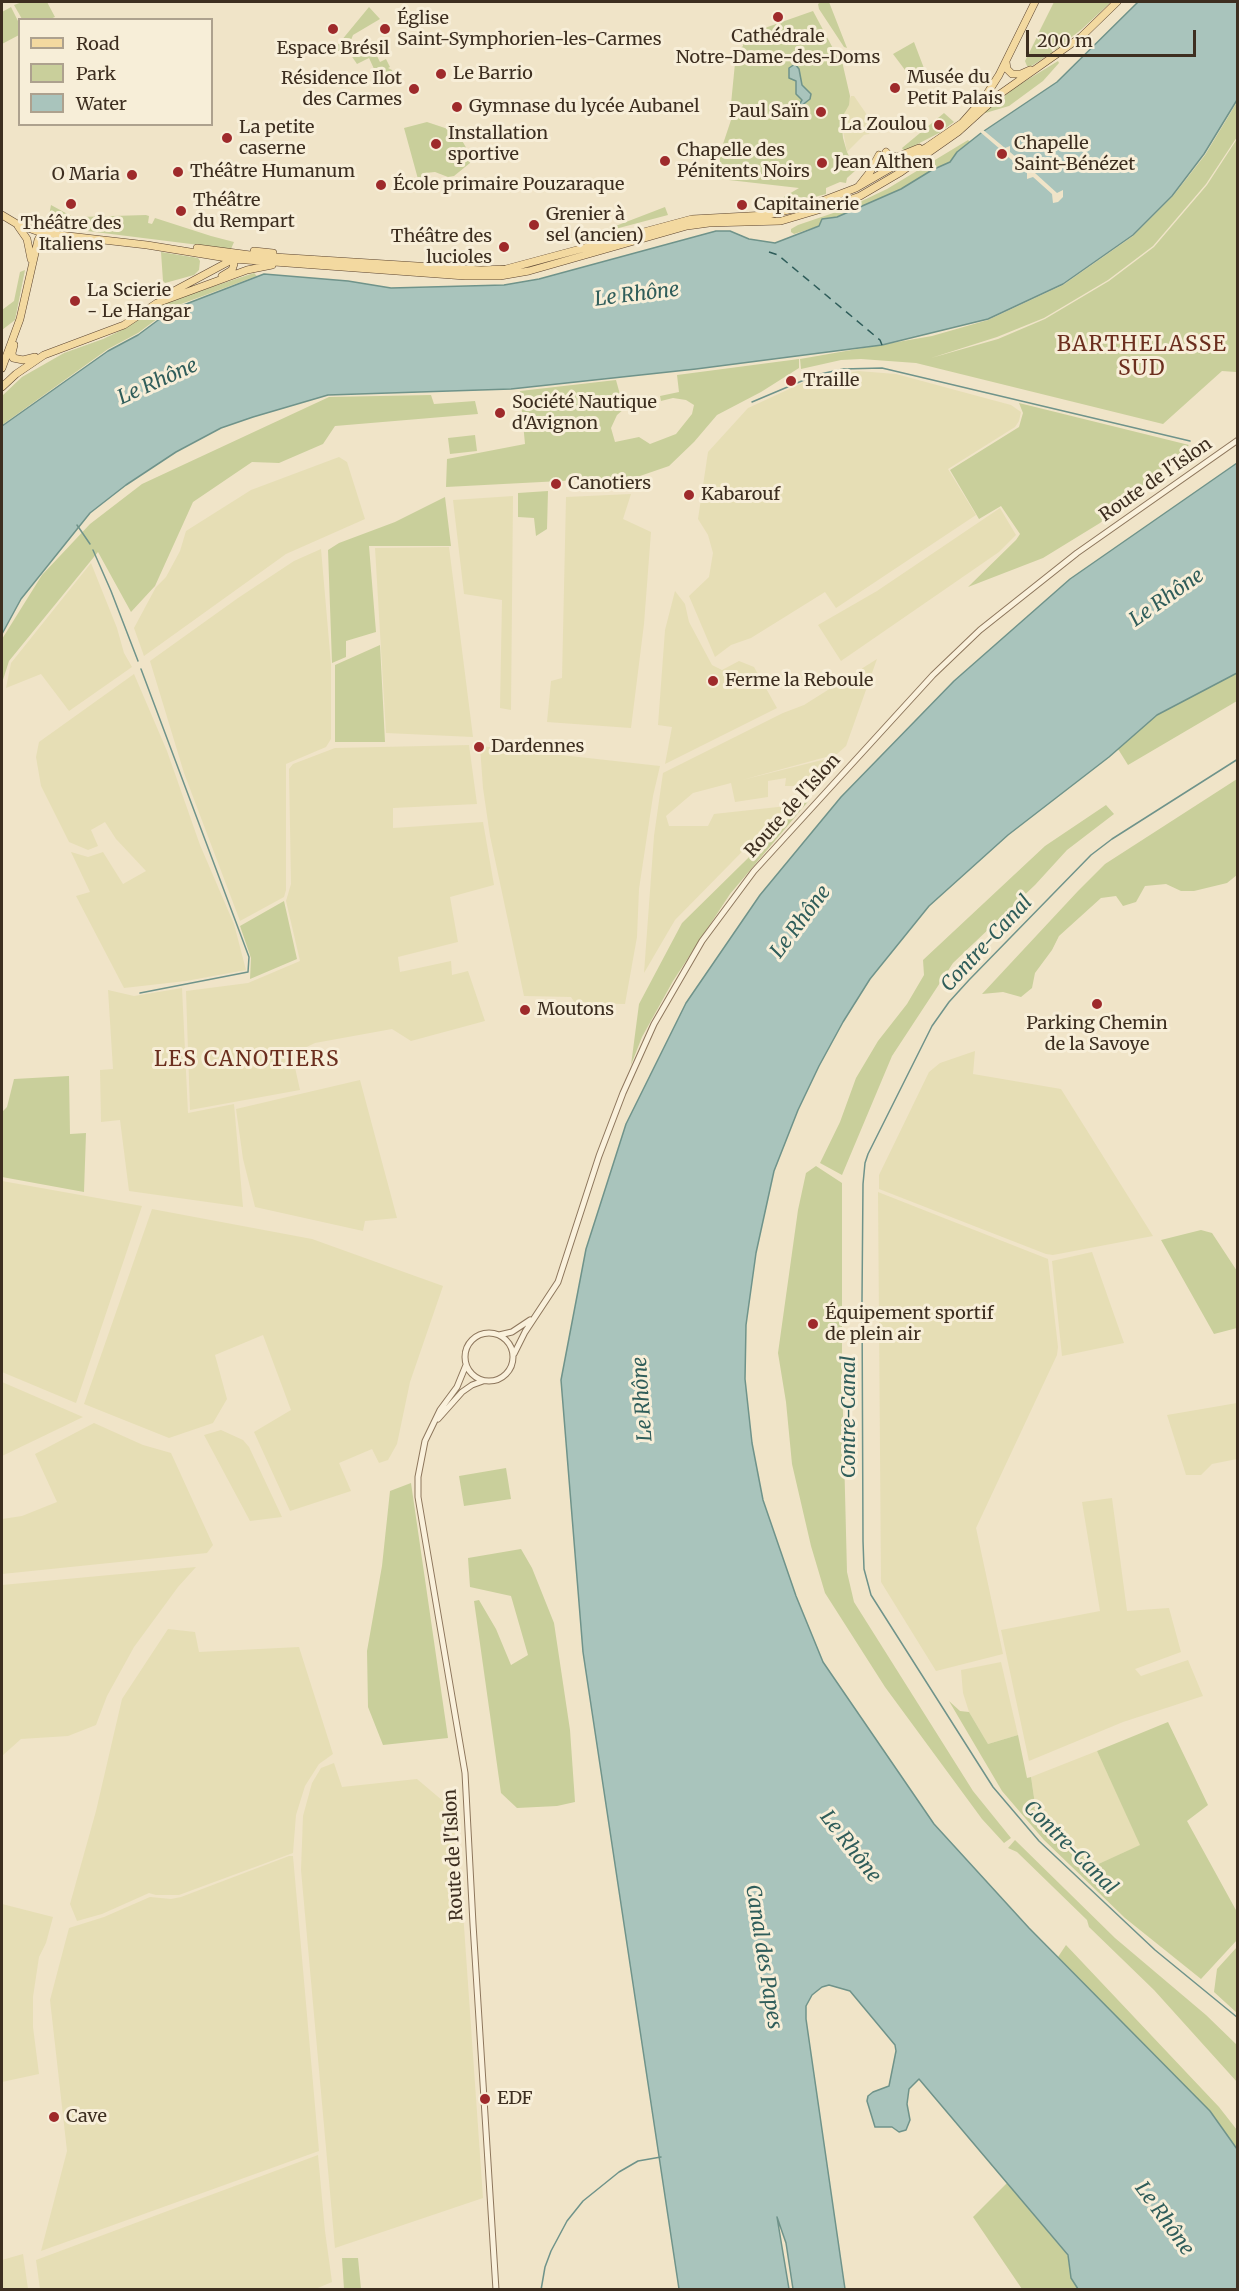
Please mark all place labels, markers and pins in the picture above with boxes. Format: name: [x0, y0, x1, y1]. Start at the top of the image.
place label: Église Saint-Symphorien-les-Carmes: [397, 8, 661, 50]
marker: Cathédrale Notre-Dame-des-Doms: [771, 10, 785, 24]
marker: Espace Brésil: [326, 22, 340, 36]
marker: Église Saint-Symphorien-les-Carmes: [378, 22, 392, 36]
place label: Cathédrale Notre-Dame-des-Doms: [676, 26, 880, 68]
place label: Espace Brésil: [276, 38, 390, 60]
place label: Le Barrio: [453, 63, 533, 85]
marker: Le Barrio: [434, 67, 448, 81]
place label: Musée du Petit Palais: [907, 67, 1003, 110]
place label: Résidence Ilot des Carmes: [281, 68, 402, 110]
marker: Musée du Petit Palais: [888, 81, 902, 95]
marker: Résidence Ilot des Carmes: [407, 82, 421, 96]
place label: Gymnase du lycée Aubanel: [469, 96, 699, 118]
marker: Gymnase du lycée Aubanel: [450, 100, 464, 114]
place label: Paul Saïn: [729, 101, 809, 123]
marker: Paul Saïn: [814, 105, 828, 119]
place label: La Zoulou: [841, 114, 927, 136]
place label: La petite caserne: [239, 117, 314, 160]
marker: La Zoulou: [932, 118, 946, 132]
place label: Installation sportive: [448, 123, 548, 166]
marker: La petite caserne: [220, 131, 234, 145]
place label: Chapelle Saint-Bénézet: [1014, 133, 1135, 176]
marker: Installation sportive: [429, 137, 443, 151]
place label: Chapelle des Pénitents Noirs: [677, 140, 810, 182]
marker: Chapelle Saint-Bénézet: [995, 147, 1009, 161]
place label: Jean Althen: [834, 152, 934, 174]
marker: Chapelle des Pénitents Noirs: [658, 154, 672, 168]
marker: Jean Althen: [815, 156, 829, 170]
place label: Théâtre Humanum: [190, 161, 355, 183]
place label: O Maria: [52, 164, 120, 186]
marker: Théâtre Humanum: [171, 165, 185, 179]
marker: O Maria: [125, 168, 139, 182]
place label: École primaire Pouzaraque: [393, 174, 624, 196]
marker: École primaire Pouzaraque: [374, 178, 388, 192]
place label: Théâtre du Rempart: [193, 190, 295, 232]
place label: Capitainerie: [754, 194, 859, 216]
marker: Théâtre des Italiens: [64, 197, 78, 211]
marker: Capitainerie: [735, 198, 749, 212]
marker: Théâtre du Rempart: [174, 204, 188, 218]
place label: Grenier à sel (ancien): [546, 204, 644, 246]
place label: Théâtre des Italiens: [20, 213, 122, 256]
marker: Grenier à sel (ancien): [527, 218, 541, 232]
place label: Théâtre des lucioles: [391, 226, 492, 268]
marker: Théâtre des lucioles: [497, 240, 511, 254]
place label: La Scierie - Le Hangar: [87, 280, 191, 322]
marker: La Scierie - Le Hangar: [68, 294, 82, 308]
place label: Traille: [803, 370, 859, 392]
marker: Traille: [784, 374, 798, 388]
place label: Société Nautique d'Avignon: [512, 392, 657, 434]
marker: Société Nautique d'Avignon: [493, 406, 507, 420]
place label: Canotiers: [568, 473, 651, 495]
marker: Canotiers: [549, 477, 563, 491]
place label: Kabarouf: [701, 484, 780, 506]
marker: Kabarouf: [682, 488, 696, 502]
place label: Ferme la Reboule: [725, 670, 873, 692]
marker: Ferme la Reboule: [706, 674, 720, 688]
place label: Dardennes: [491, 736, 584, 758]
marker: Dardennes: [472, 740, 486, 754]
marker: Parking Chemin de la Savoye: [1090, 997, 1104, 1011]
place label: Moutons: [537, 999, 614, 1021]
marker: Moutons: [518, 1003, 532, 1017]
place label: Parking Chemin de la Savoye: [1026, 1013, 1168, 1056]
place label: Équipement sportif de plein air: [825, 1303, 994, 1346]
marker: Équipement sportif de plein air: [806, 1317, 820, 1331]
place label: EDF: [497, 2088, 533, 2110]
marker: EDF: [478, 2092, 492, 2106]
place label: Cave: [66, 2106, 107, 2128]
marker: Cave: [47, 2110, 61, 2124]

